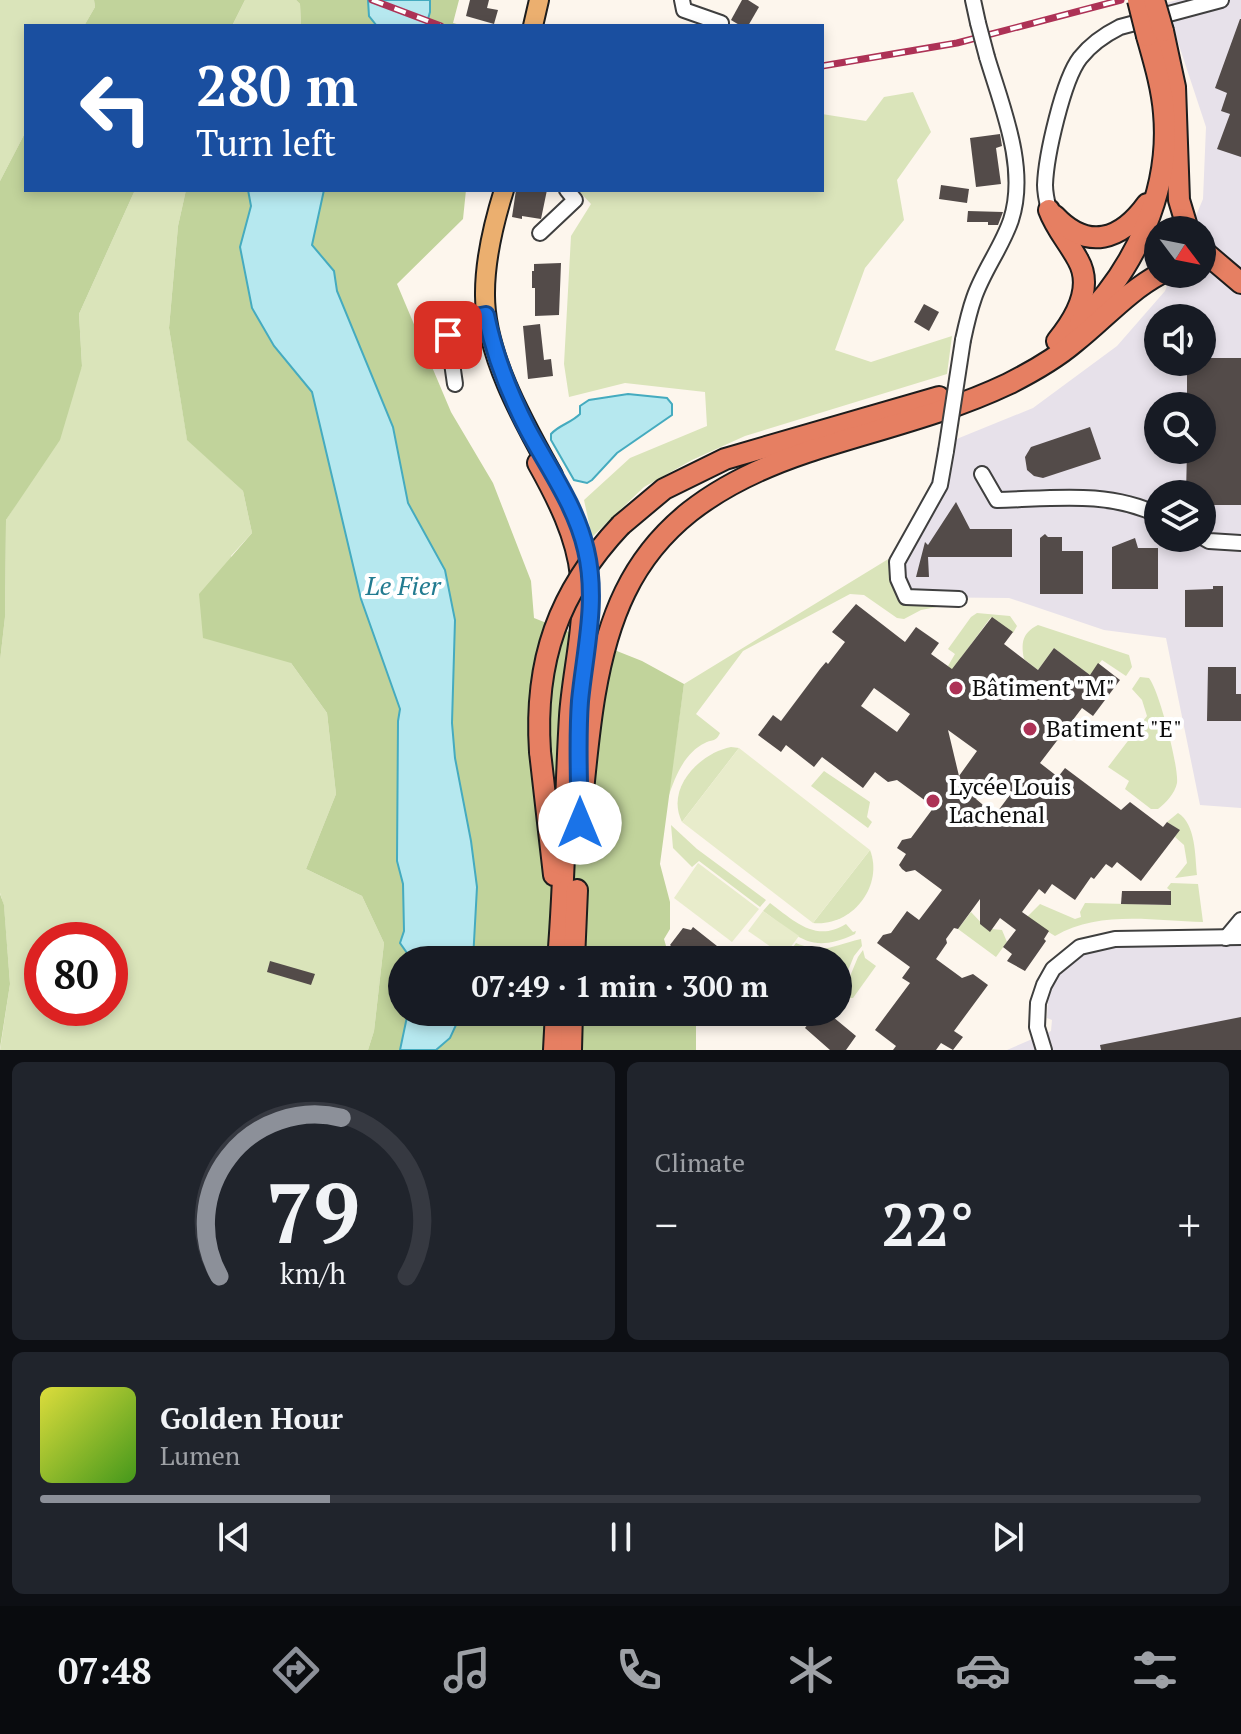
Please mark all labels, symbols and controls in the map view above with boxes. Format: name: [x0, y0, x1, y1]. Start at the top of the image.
text: 280 m: [196, 48, 358, 122]
icon: left: [64, 56, 168, 160]
text: Turn left: [196, 119, 336, 166]
north arrow: [1144, 216, 1216, 288]
map controls: [1144, 216, 1216, 552]
pin: [414, 301, 482, 369]
button: sound: [1144, 304, 1216, 376]
icon: arrive: [426, 313, 470, 357]
button: search: [1144, 392, 1216, 464]
button: layers: [1144, 480, 1216, 552]
water label: Le Fier: [364, 568, 442, 602]
place label: Bâtiment "M": [972, 671, 1115, 703]
marker: Bâtiment "M": [947, 679, 965, 697]
place label: Batiment "E": [1046, 712, 1182, 744]
marker: Batiment "E": [1021, 720, 1039, 738]
place label: Lycée Louis Lachenal: [949, 770, 1071, 830]
position arrow: [538, 781, 622, 865]
marker: Lycée Louis Lachenal: [924, 792, 942, 810]
speed limit sign: 80: [24, 922, 128, 1026]
text: 07:49 · 1 min · 300 m: [472, 966, 768, 1006]
text: Climate: [655, 1145, 745, 1179]
text: 79: [266, 1157, 360, 1267]
text: 22°: [881, 1184, 974, 1263]
text: −: [655, 1195, 678, 1254]
text: +: [1178, 1195, 1201, 1254]
text: km/h: [280, 1254, 346, 1292]
text: Golden Hour: [160, 1398, 343, 1438]
text: Lumen: [160, 1438, 240, 1472]
icon: previous: [212, 1515, 256, 1559]
icon: pause: [599, 1515, 643, 1559]
icon: next: [986, 1515, 1030, 1559]
icon: directions: [268, 1642, 324, 1698]
icon: music: [439, 1642, 495, 1698]
icon: phone: [611, 1642, 667, 1698]
icon: climate: [783, 1642, 839, 1698]
icon: car: [955, 1642, 1011, 1698]
icon: filters: [1127, 1642, 1183, 1698]
text: 07:48: [58, 1647, 152, 1694]

